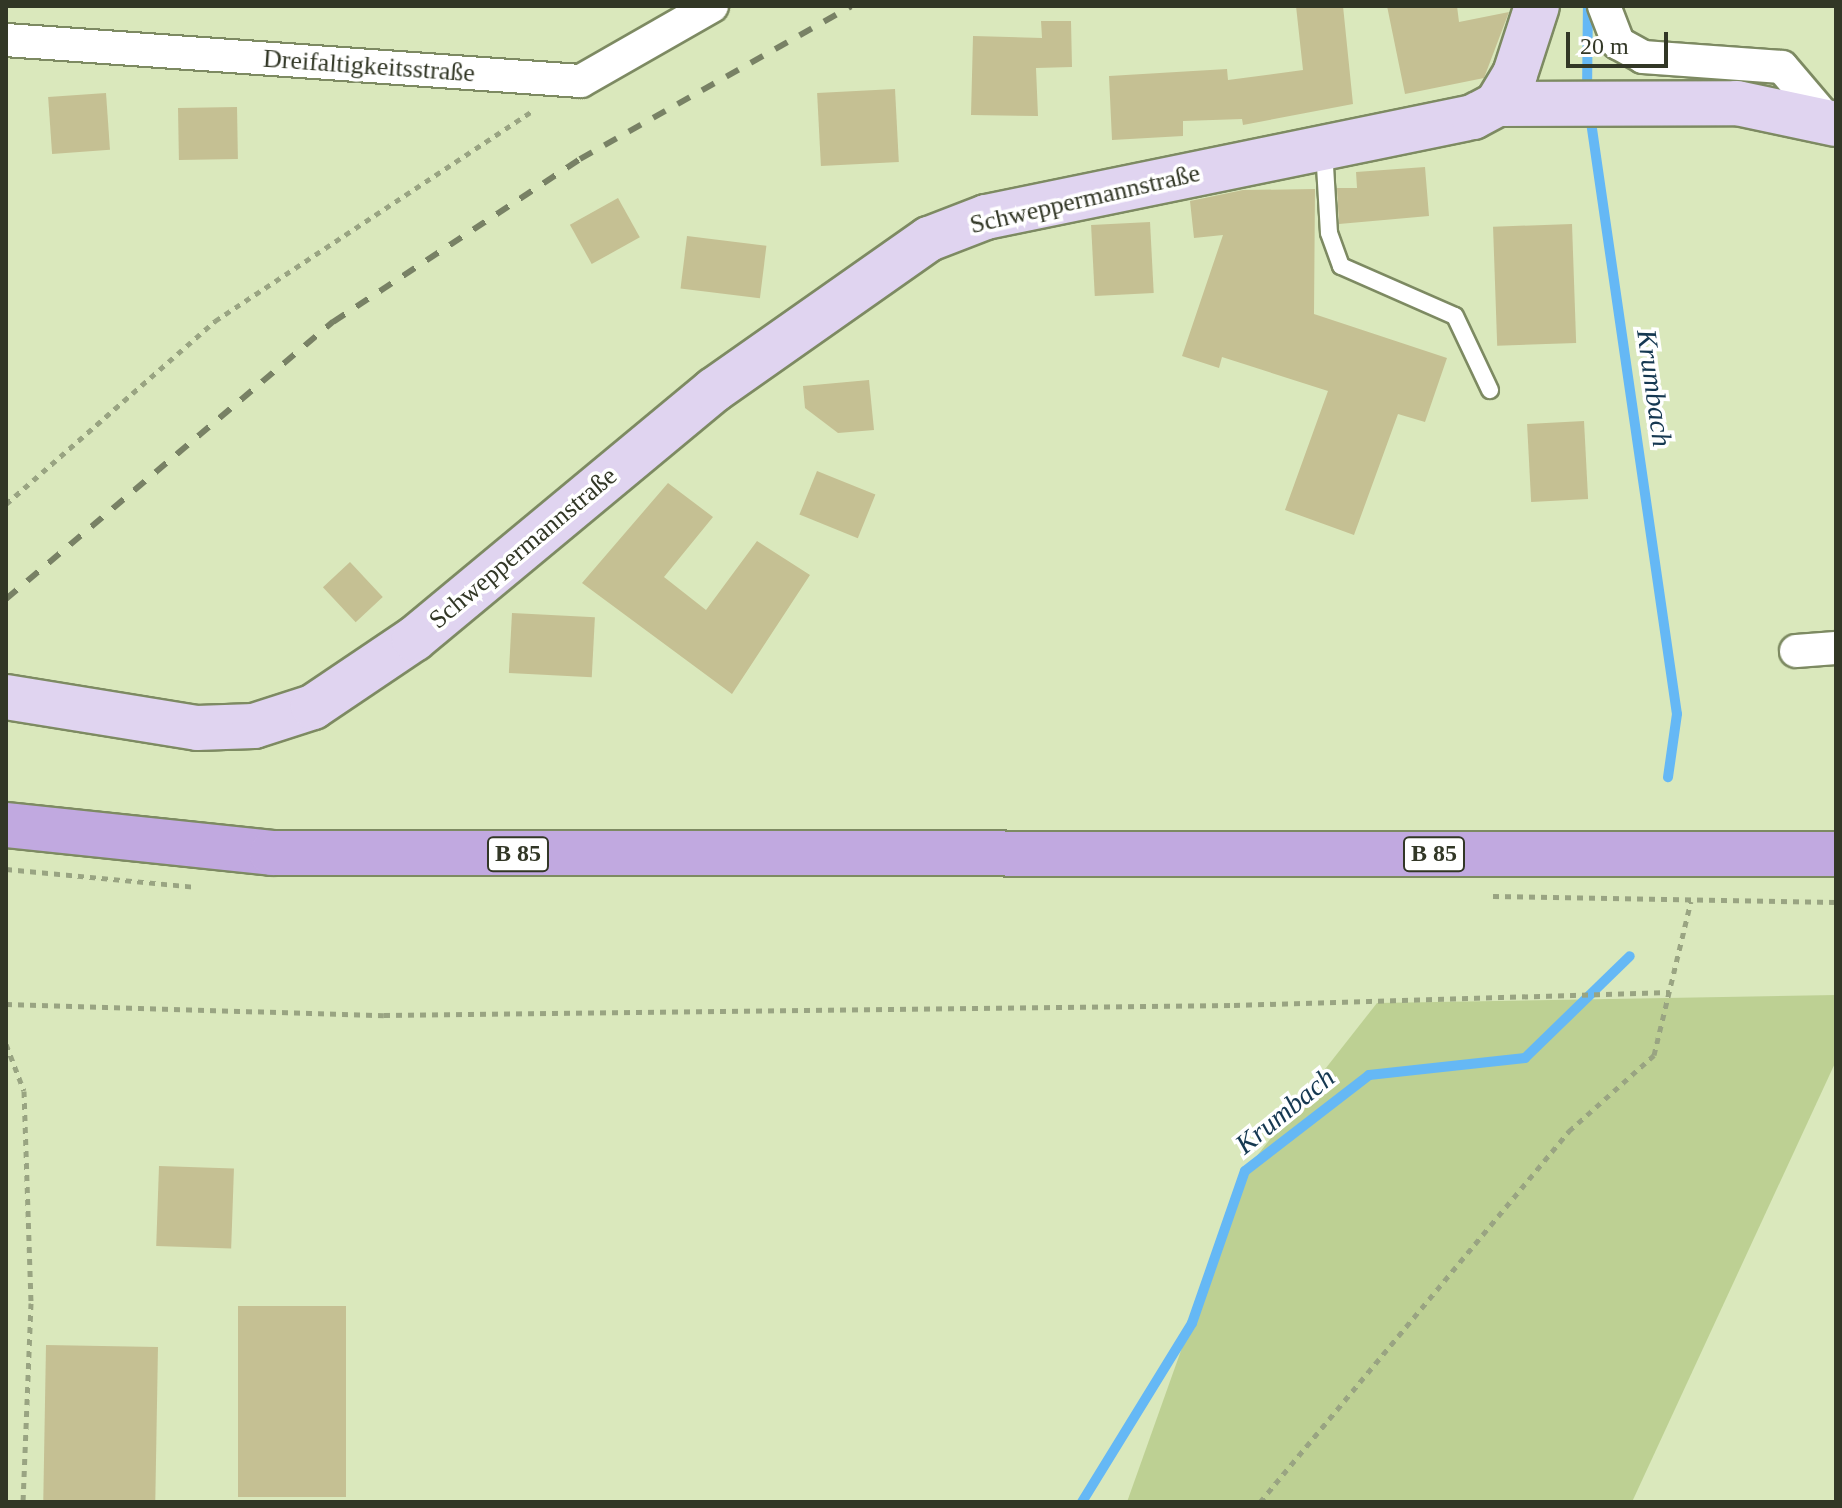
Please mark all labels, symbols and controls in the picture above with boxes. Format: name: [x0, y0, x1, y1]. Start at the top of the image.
scale bar: [1570, 16, 1672, 66]
text: 20 m: [1580, 33, 1629, 59]
street label: Dreifaltigkeitsstraße: [262, 43, 476, 89]
street label: Schweppermannstraße: [967, 157, 1203, 241]
water label: Krumbach: [1629, 327, 1679, 449]
street label: Schweppermannstraße: [423, 460, 623, 636]
road number: B 85: [486, 834, 550, 874]
road number: B 85: [1402, 834, 1466, 874]
water label: Krumbach: [1228, 1061, 1342, 1161]

